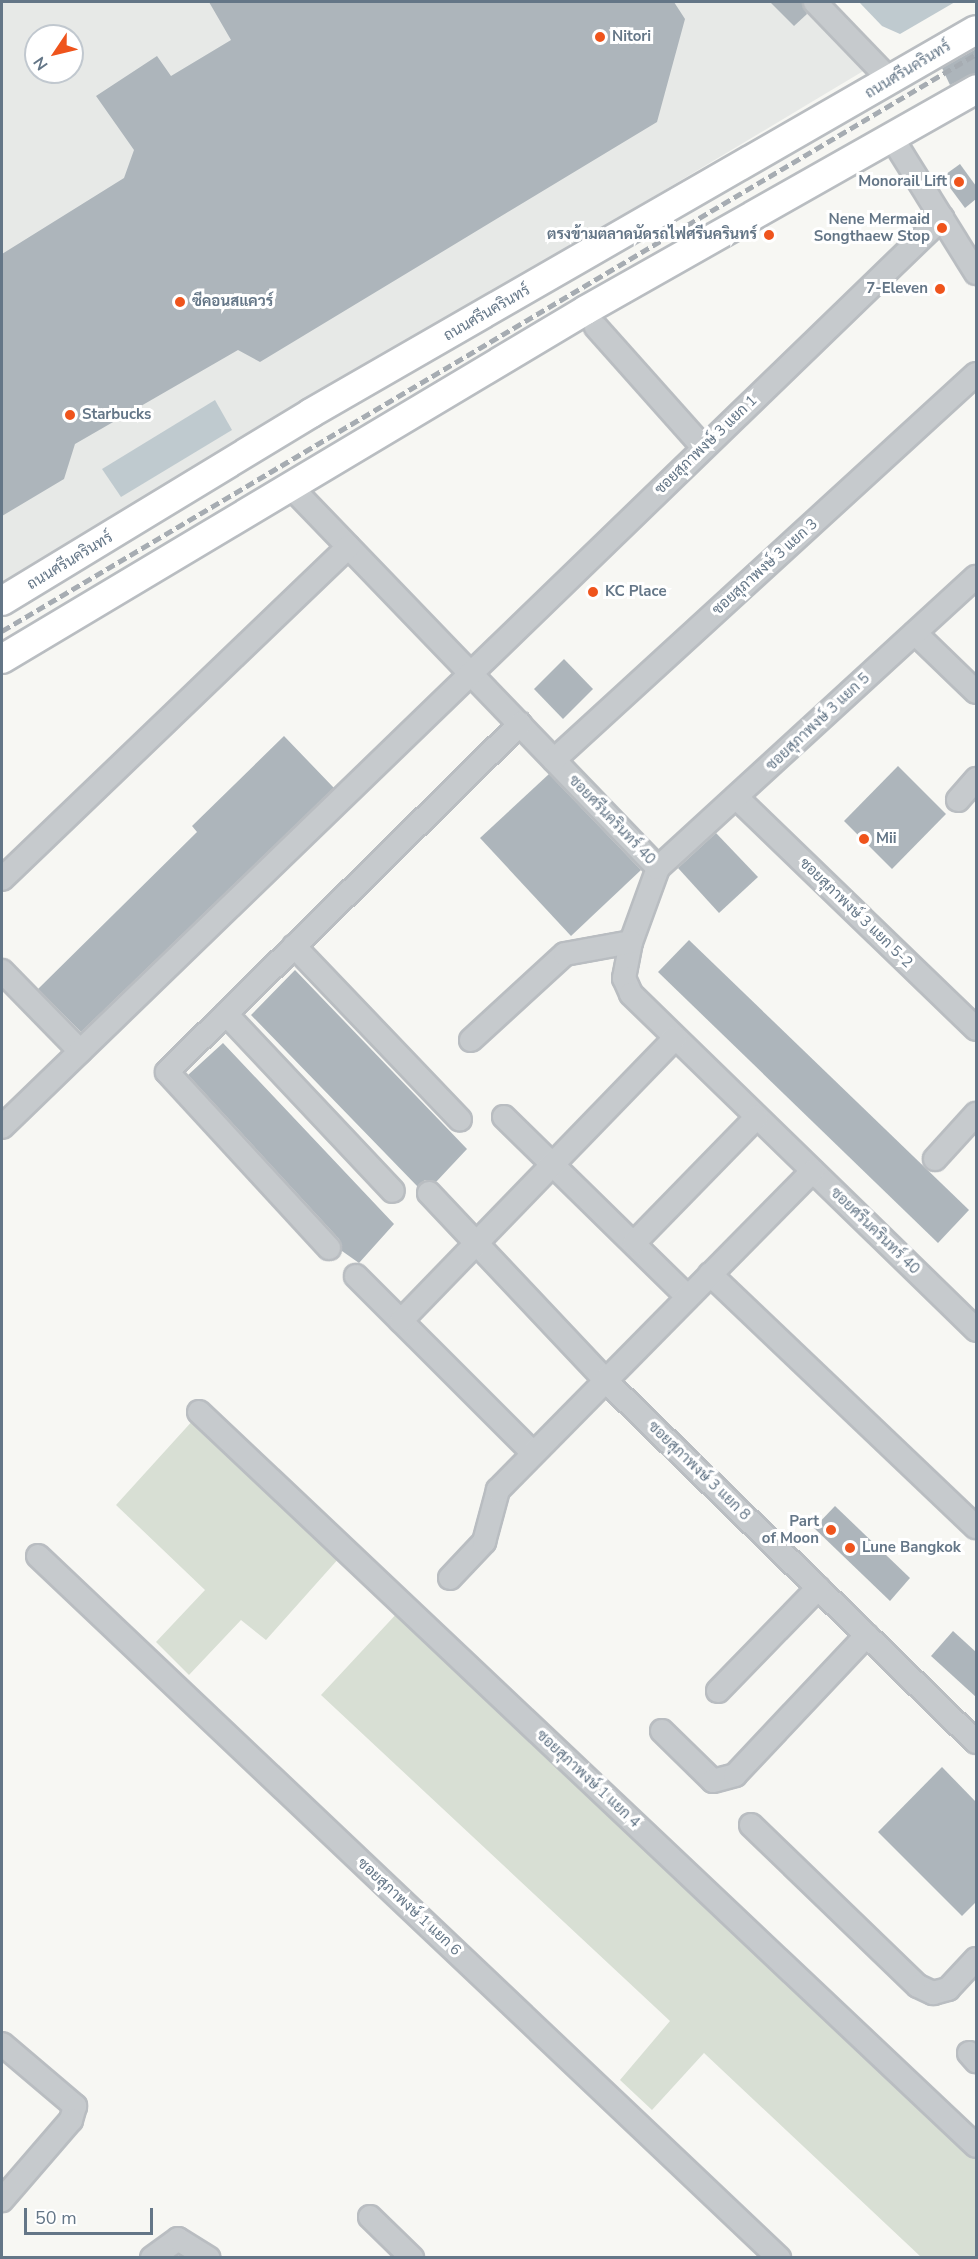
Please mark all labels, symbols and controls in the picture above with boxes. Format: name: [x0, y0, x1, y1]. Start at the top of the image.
north arrow: [24, 24, 84, 84]
place label: Nitori: [612, 28, 651, 46]
marker: Nitori: [593, 30, 607, 44]
street label: ถนนศรีนครินทร์: [862, 37, 954, 103]
text: N: [28, 52, 53, 74]
place label: Monorail Lift: [858, 173, 947, 191]
marker: Monorail Lift: [952, 175, 966, 189]
place label: Nene Mermaid Songthaew Stop: [814, 210, 930, 245]
marker: Nene Mermaid Songthaew Stop: [935, 221, 949, 235]
place label: ตรงข้ามตลาดนัดรถไฟศรีนครินทร์: [547, 226, 757, 244]
marker: ตรงข้ามตลาดนัดรถไฟศรีนครินทร์: [762, 228, 776, 242]
place label: 7-Eleven: [866, 280, 928, 298]
street label: ถนนศรีนครินทร์: [441, 281, 533, 345]
marker: 7-Eleven: [933, 282, 947, 296]
place label: ซีคอนสแควร์: [192, 293, 273, 311]
marker: ซีคอนสแควร์: [173, 295, 187, 309]
street label: ซอยสุภาพงษ์ 3 แยก 1: [651, 392, 761, 498]
place label: Starbucks: [82, 406, 151, 424]
marker: Starbucks: [63, 408, 77, 422]
street label: ซอยสุภาพงษ์ 3 แยก 3: [709, 515, 821, 619]
street label: ถนนศรีนครินทร์: [24, 528, 116, 594]
place label: KC Place: [605, 583, 667, 601]
marker: KC Place: [586, 585, 600, 599]
street label: ซอยสุภาพงษ์ 3 แยก 5: [762, 669, 874, 775]
street label: ซอยศรีนครินทร์ 40: [565, 772, 659, 868]
place label: Mii: [876, 830, 897, 848]
marker: Mii: [857, 832, 871, 846]
street label: ซอยสุภาพงษ์ 3 แยก 5-2: [796, 854, 916, 972]
street label: ซอยศรีนครินทร์ 40: [827, 1184, 923, 1278]
street label: ซอยสุภาพงษ์ 3 แยก 8: [644, 1418, 754, 1524]
place label: Part of Moon: [762, 1512, 819, 1547]
marker: Part of Moon: [824, 1523, 838, 1537]
place label: Lune Bangkok: [862, 1539, 961, 1557]
marker: Lune Bangkok: [843, 1541, 857, 1555]
street label: ซอยสุภาพงษ์ 1 แยก 4: [532, 1726, 644, 1832]
street label: ซอยสุภาพงษ์ 1 แยก 6: [353, 1854, 465, 1960]
scale bar: [27, 2196, 156, 2234]
text: 50 m: [35, 2206, 77, 2230]

